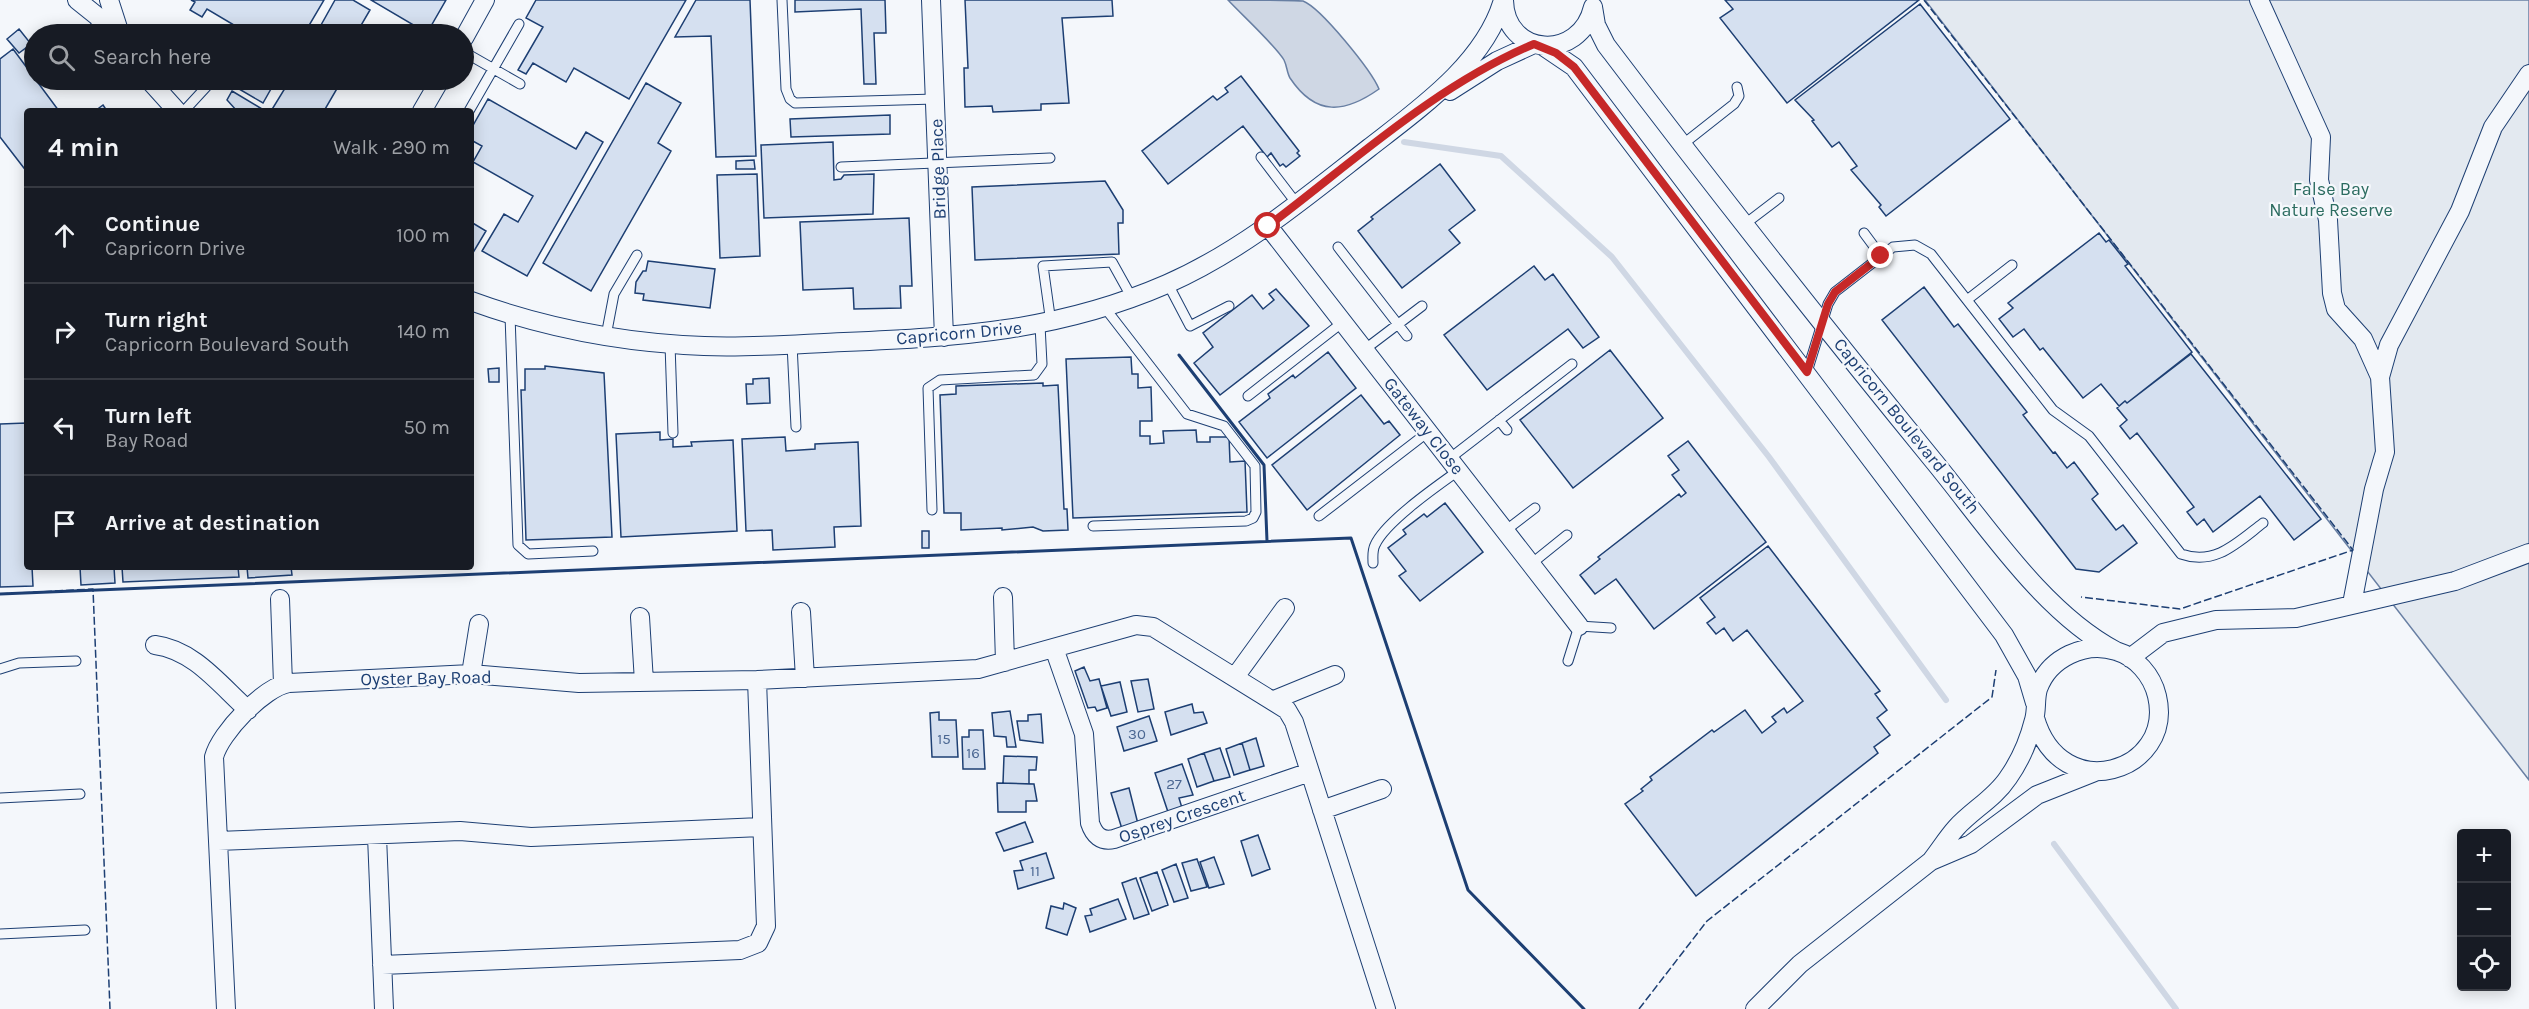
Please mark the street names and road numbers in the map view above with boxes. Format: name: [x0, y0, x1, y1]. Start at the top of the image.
street label: Bridge Place: [925, 118, 951, 220]
street label: Capricorn Drive: [895, 317, 1023, 349]
street label: Capricorn Boulevard South: [1829, 334, 1985, 518]
street label: Gateway Close: [1379, 373, 1469, 479]
street label: Oyster Bay Road: [360, 666, 492, 690]
street label: Osprey Crescent: [1116, 784, 1248, 848]

